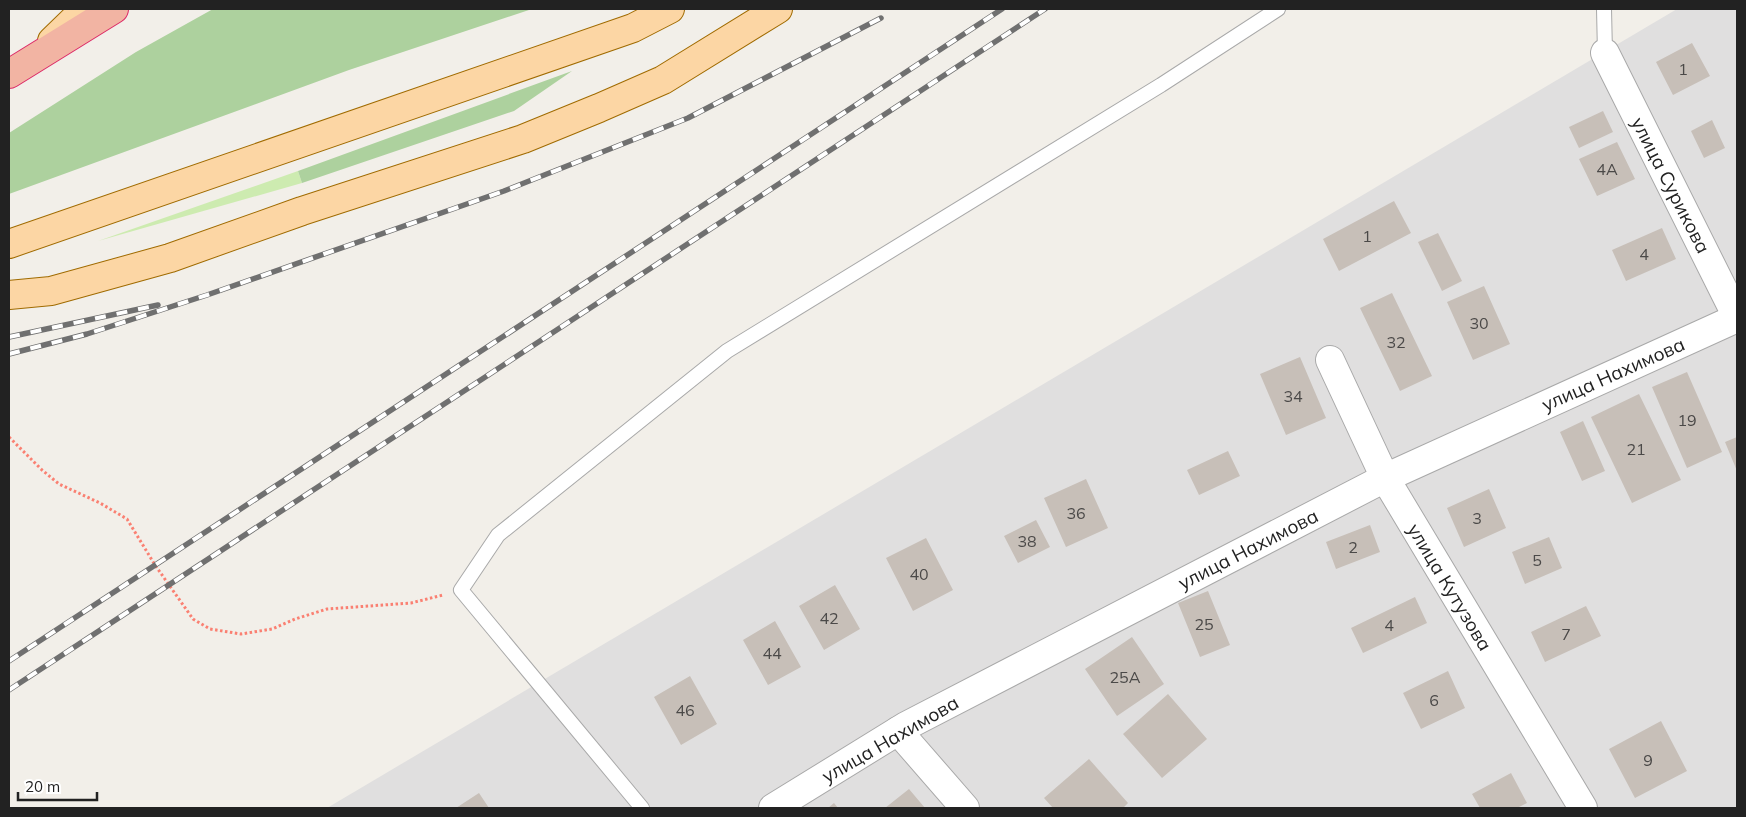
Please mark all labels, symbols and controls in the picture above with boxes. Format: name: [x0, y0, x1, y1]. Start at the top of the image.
house number: 1: [1678, 59, 1688, 79]
street label: улица Сурикова: [1626, 113, 1716, 257]
house number: 4А: [1596, 159, 1618, 179]
house number: 1: [1362, 226, 1372, 246]
house number: 4: [1639, 244, 1649, 264]
house number: 30: [1469, 313, 1489, 333]
house number: 32: [1386, 332, 1406, 352]
street label: улица Нахимова: [1538, 332, 1688, 416]
house number: 34: [1283, 386, 1303, 406]
house number: 19: [1677, 410, 1697, 430]
house number: 21: [1626, 439, 1646, 459]
house number: 36: [1066, 503, 1086, 523]
street label: улица Нахимова: [1174, 503, 1322, 595]
house number: 3: [1472, 508, 1482, 528]
street label: улица Кутузова: [1402, 519, 1498, 655]
house number: 38: [1017, 531, 1037, 551]
house number: 2: [1348, 537, 1358, 557]
house number: 5: [1532, 550, 1542, 570]
house number: 40: [909, 564, 929, 584]
house number: 42: [819, 608, 839, 628]
house number: 25: [1194, 614, 1214, 634]
house number: 4: [1384, 615, 1394, 635]
house number: 7: [1561, 624, 1571, 644]
house number: 44: [762, 643, 782, 663]
house number: 25А: [1110, 667, 1141, 687]
street label: улица Нахимова: [817, 690, 963, 788]
house number: 6: [1429, 690, 1439, 710]
house number: 46: [675, 700, 695, 720]
house number: 9: [1643, 750, 1653, 770]
scale bar: [18, 770, 96, 802]
text: 20 m: [25, 777, 60, 796]

